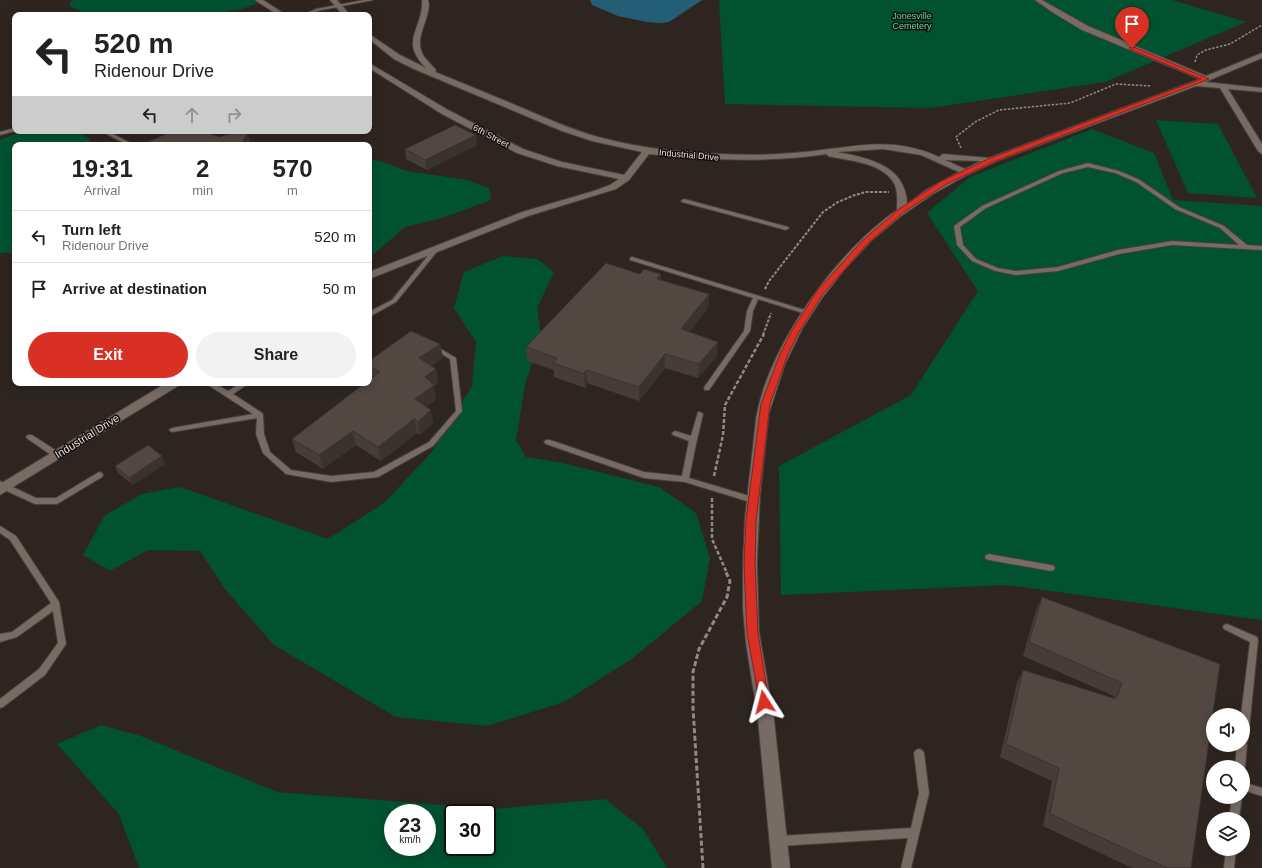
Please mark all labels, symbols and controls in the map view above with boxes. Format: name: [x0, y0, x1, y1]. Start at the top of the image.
pin: [1115, 7.0, 1149, 48]
park label: Jonesville Cemetery: [892, 11, 932, 31]
icon: arrive: [1121, 13, 1143, 35]
icon: left: [28, 28, 80, 80]
text: 520 m: [94, 28, 173, 59]
text: Ridenour Drive: [94, 61, 214, 81]
icon: left: [139, 104, 161, 126]
icon: ahead: [181, 104, 203, 126]
icon: right: [223, 104, 245, 126]
street label: 6th Street: [471, 122, 511, 150]
street label: Industrial Drive: [659, 147, 719, 163]
text: 19:31: [71, 155, 133, 182]
text: 2: [196, 155, 209, 182]
text: 570: [273, 155, 313, 182]
text: Arrival: [84, 183, 121, 198]
text: min: [192, 183, 213, 198]
text: m: [287, 183, 298, 198]
text: Turn left: [62, 221, 121, 238]
icon: left: [28, 226, 50, 248]
text: 520 m: [314, 228, 356, 245]
text: Ridenour Drive: [62, 238, 149, 253]
icon: arrive: [28, 278, 50, 300]
text: Arrive at destination: [62, 280, 207, 297]
text: 50 m: [323, 280, 356, 297]
button: Exit: [28, 332, 188, 378]
button: Share: [196, 332, 356, 378]
street label: Industrial Drive: [53, 411, 121, 461]
position arrow: [743, 681, 785, 723]
map controls: [1206, 708, 1250, 856]
button: sound: [1206, 708, 1250, 752]
button: search: [1206, 760, 1250, 804]
speed limit sign: 30: [444, 804, 496, 856]
button: layers: [1206, 812, 1250, 856]
text: 23: [399, 814, 421, 836]
text: km/h: [399, 834, 421, 845]

